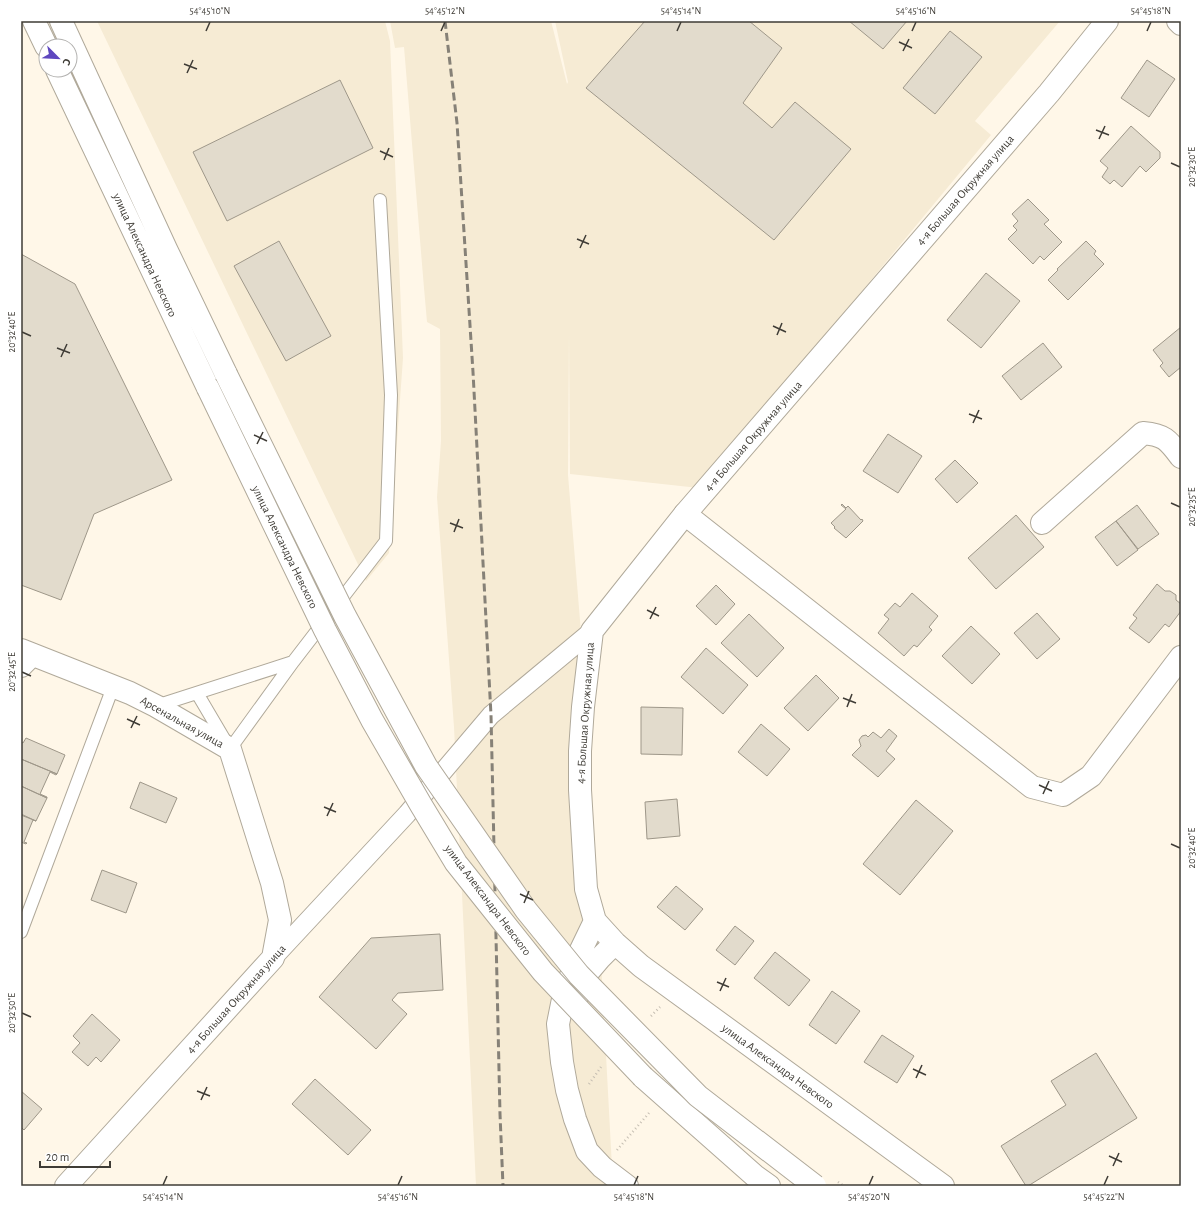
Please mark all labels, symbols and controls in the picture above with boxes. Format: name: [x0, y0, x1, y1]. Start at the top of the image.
text: 54°45'10"N: [190, 6, 230, 16]
text: 54°45'12"N: [425, 6, 465, 16]
text: 54°45'14"N: [661, 6, 701, 16]
text: 54°45'16"N: [896, 6, 936, 16]
text: 54°45'18"N: [1131, 6, 1171, 16]
north arrow: [38, 38, 78, 78]
text: С: [60, 57, 73, 67]
street label: 4-я Большая Окружная улица: [914, 132, 1017, 248]
text: 20°32'30"E: [1187, 147, 1197, 187]
street label: улица Александра Невского: [110, 190, 179, 319]
text: 20°32'40"E: [7, 311, 17, 352]
street label: 4-я Большая Окружная улица: [702, 378, 805, 494]
street label: улица Александра Невского: [249, 483, 320, 611]
text: 20°32'35"E: [1187, 487, 1197, 527]
street label: 4-я Большая Окружная улица: [574, 641, 597, 784]
text: 20°32'45"E: [7, 652, 17, 692]
street label: Арсенальная улица: [138, 694, 226, 751]
text: 20°32'40"E: [1187, 827, 1197, 868]
street label: улица Александра Невского: [441, 842, 534, 958]
street label: 4-я Большая Окружная улица: [184, 942, 289, 1056]
text: 20°32'50"E: [7, 993, 17, 1033]
street label: улица Александра Невского: [718, 1021, 836, 1111]
scale bar: [40, 1143, 110, 1169]
text: 20 m: [46, 1151, 69, 1163]
text: 54°45'14"N: [143, 1192, 183, 1202]
text: 54°45'16"N: [378, 1192, 418, 1202]
text: 54°45'18"N: [614, 1192, 654, 1202]
text: 54°45'20"N: [848, 1192, 890, 1202]
text: 54°45'22"N: [1083, 1192, 1125, 1202]

